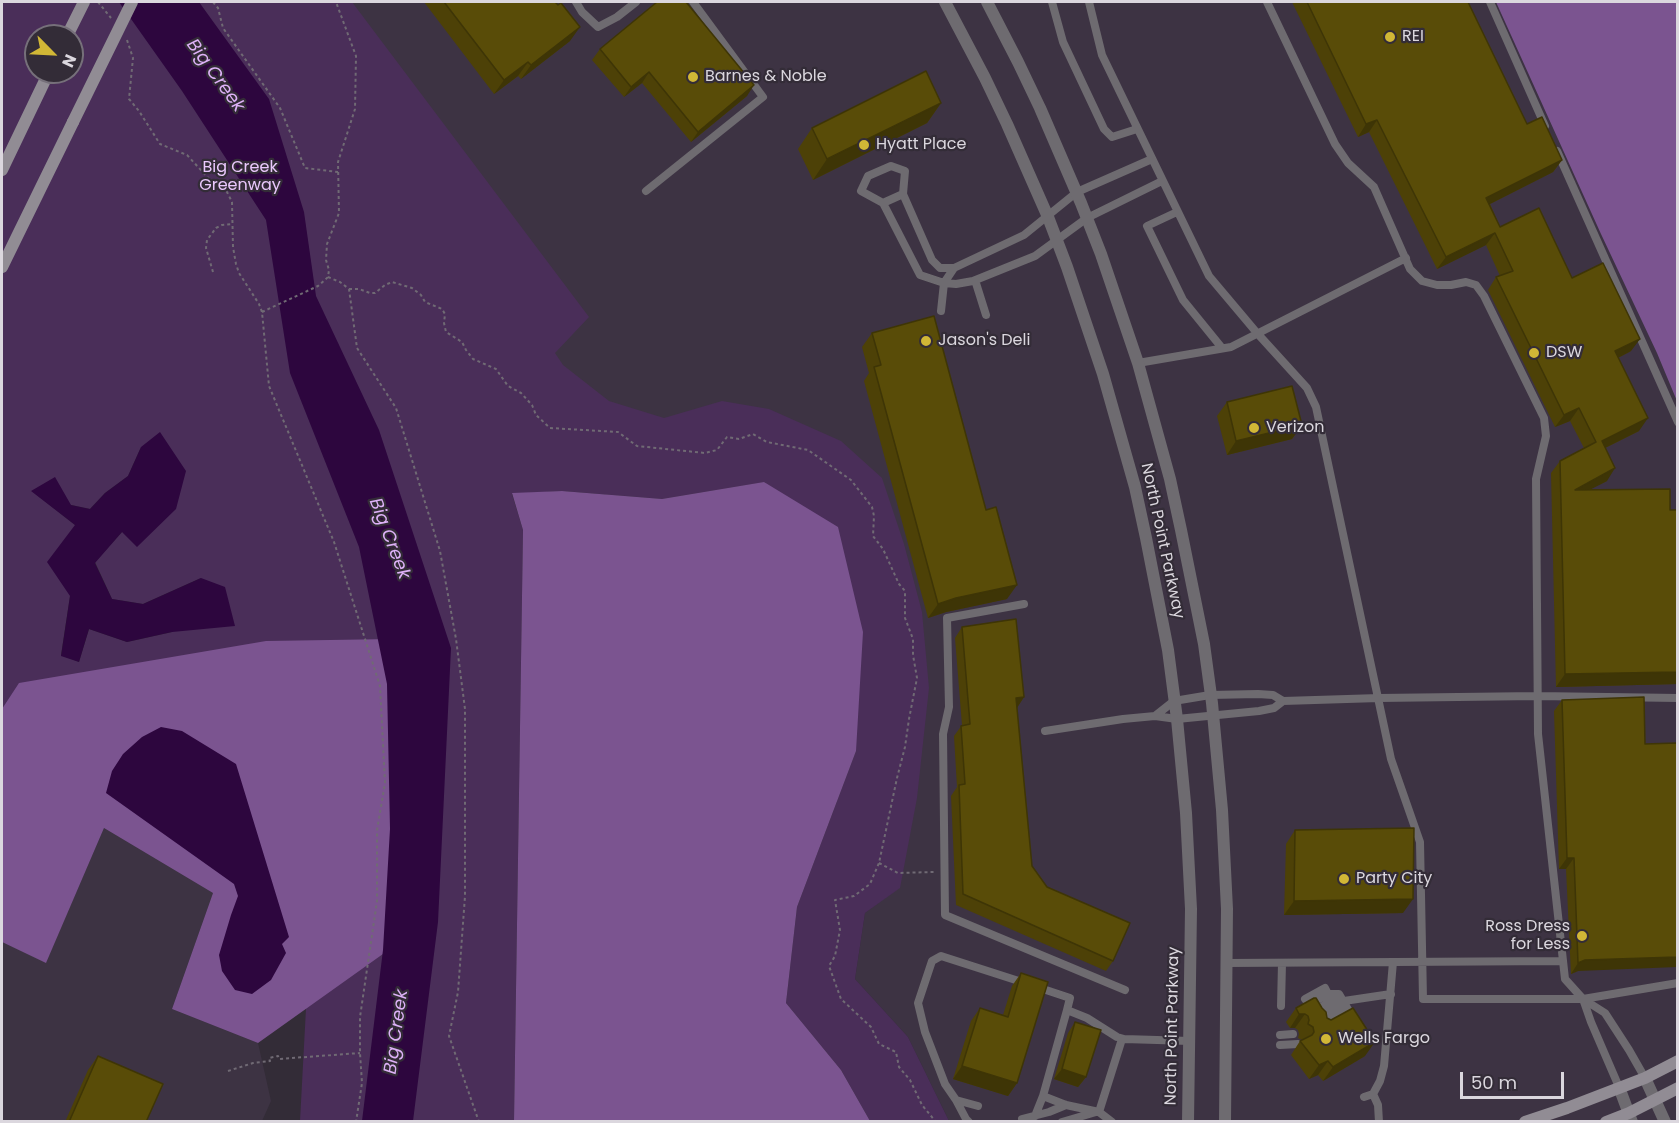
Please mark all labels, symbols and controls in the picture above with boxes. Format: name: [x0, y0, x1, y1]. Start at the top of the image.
north arrow: [24, 24, 84, 84]
place label: REI: [1402, 27, 1424, 47]
marker: REI: [1383, 30, 1397, 44]
water label: Big Creek: [181, 35, 249, 117]
text: N: [56, 51, 82, 71]
place label: Barnes & Noble: [705, 67, 827, 87]
marker: Barnes & Noble: [686, 70, 700, 84]
place label: Hyatt Place: [876, 135, 966, 155]
marker: Hyatt Place: [857, 138, 871, 152]
park label: Big Creek Greenway: [199, 158, 281, 196]
place label: Jason's Deli: [938, 331, 1030, 351]
marker: Jason's Deli: [919, 334, 933, 348]
place label: DSW: [1546, 343, 1582, 363]
marker: DSW: [1527, 346, 1541, 360]
place label: Verizon: [1266, 418, 1324, 438]
marker: Verizon: [1247, 421, 1261, 435]
street label: North Point Parkway: [1136, 461, 1188, 621]
water label: Big Creek: [364, 495, 414, 583]
place label: Party City: [1356, 869, 1432, 889]
marker: Party City: [1337, 872, 1351, 886]
place label: Ross Dress for Less: [1485, 917, 1570, 955]
marker: Ross Dress for Less: [1575, 929, 1589, 943]
street label: North Point Parkway: [1162, 946, 1184, 1106]
water label: Big Creek: [380, 988, 414, 1076]
place label: Wells Fargo: [1338, 1029, 1430, 1049]
marker: Wells Fargo: [1319, 1032, 1333, 1046]
scale bar: [1463, 1060, 1566, 1098]
text: 50 m: [1471, 1070, 1517, 1095]

